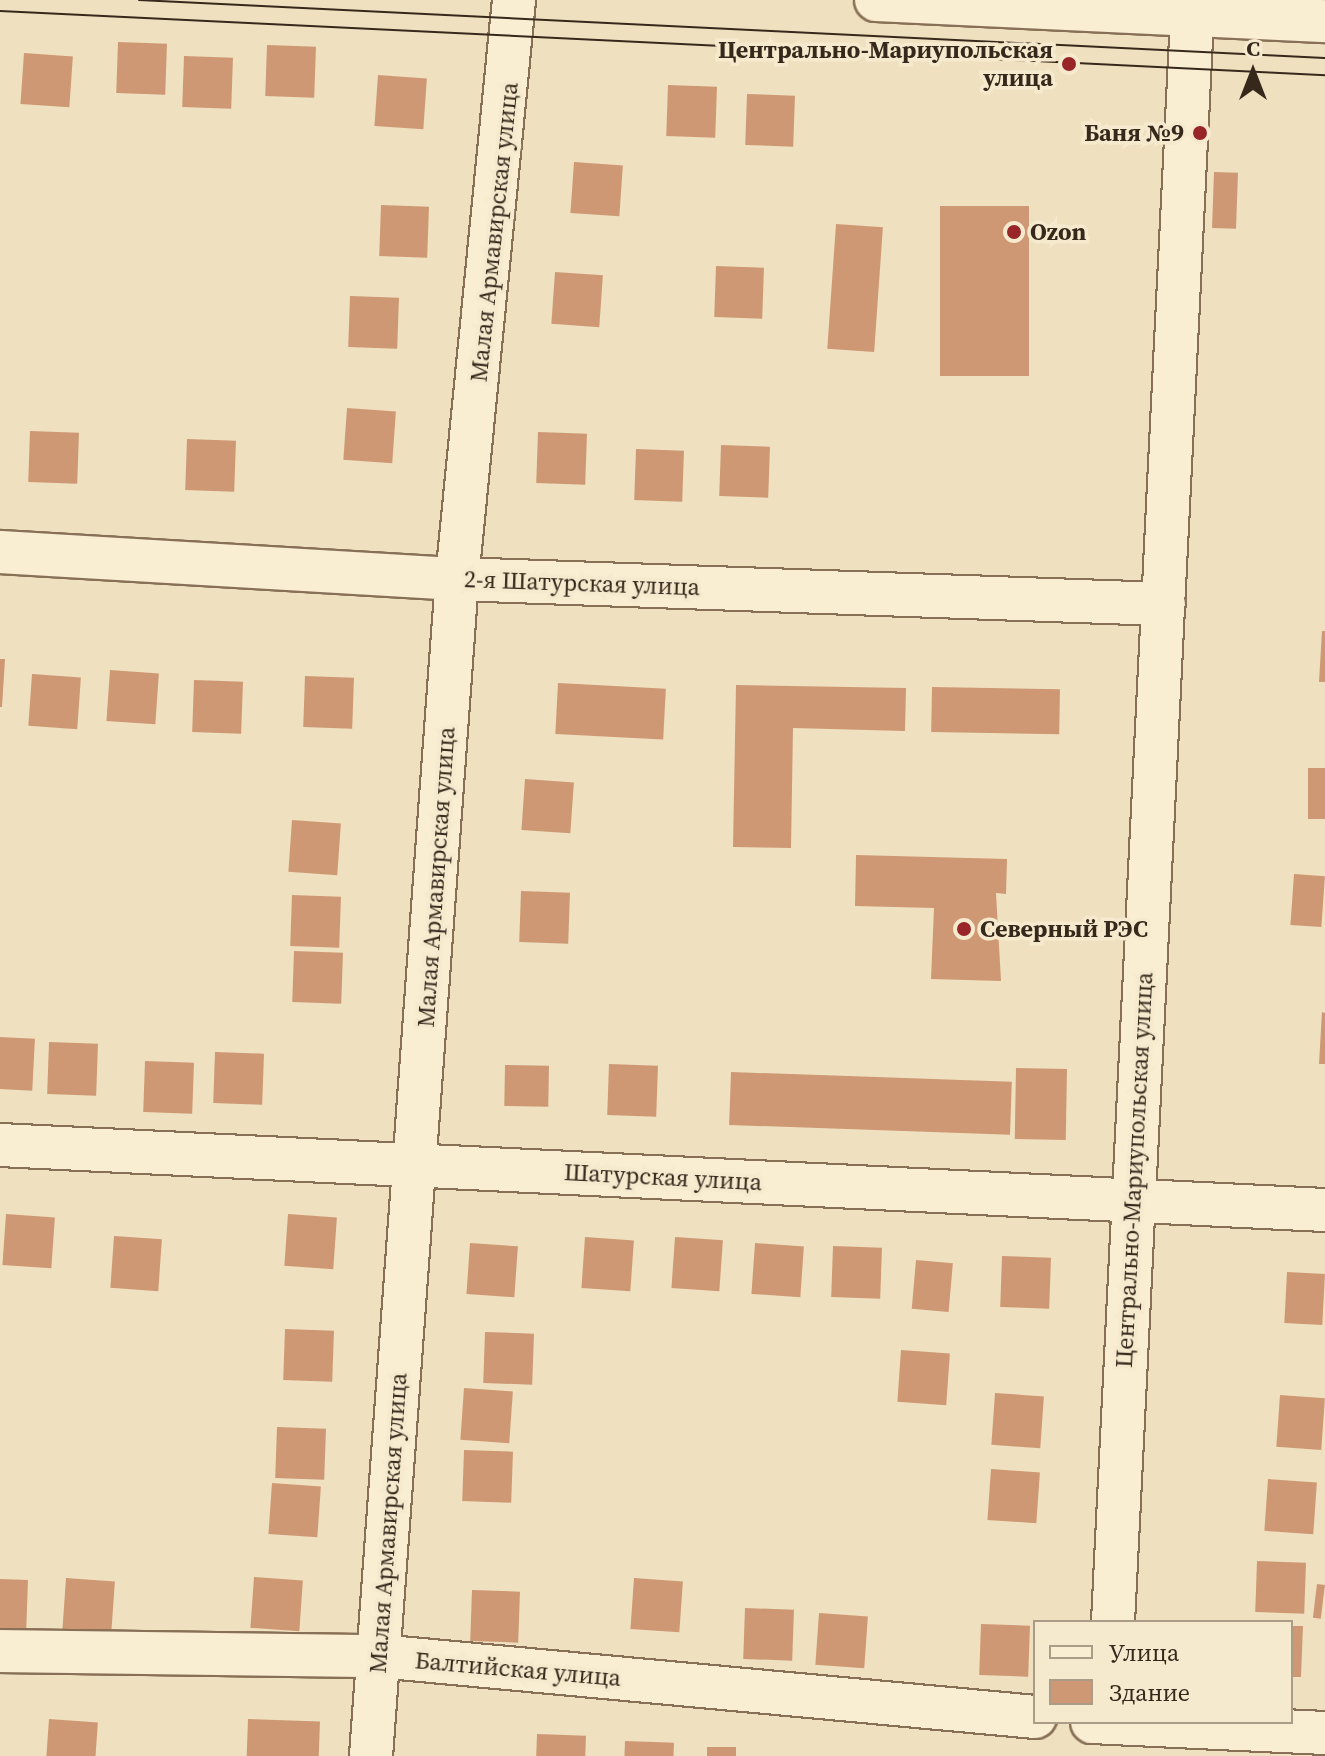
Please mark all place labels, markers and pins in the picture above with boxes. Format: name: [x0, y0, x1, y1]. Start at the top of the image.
place label: Центрально-Мариупольская улица: [718, 36, 1053, 92]
marker: Центрально-Мариупольская улица: [1060, 55, 1078, 73]
place label: Баня №9: [1084, 119, 1184, 147]
marker: Баня №9: [1191, 124, 1209, 142]
place label: Ozon: [1030, 218, 1086, 246]
marker: Ozon: [1005, 223, 1023, 241]
place label: Северный РЭС: [980, 915, 1148, 943]
marker: Северный РЭС: [955, 920, 973, 938]

